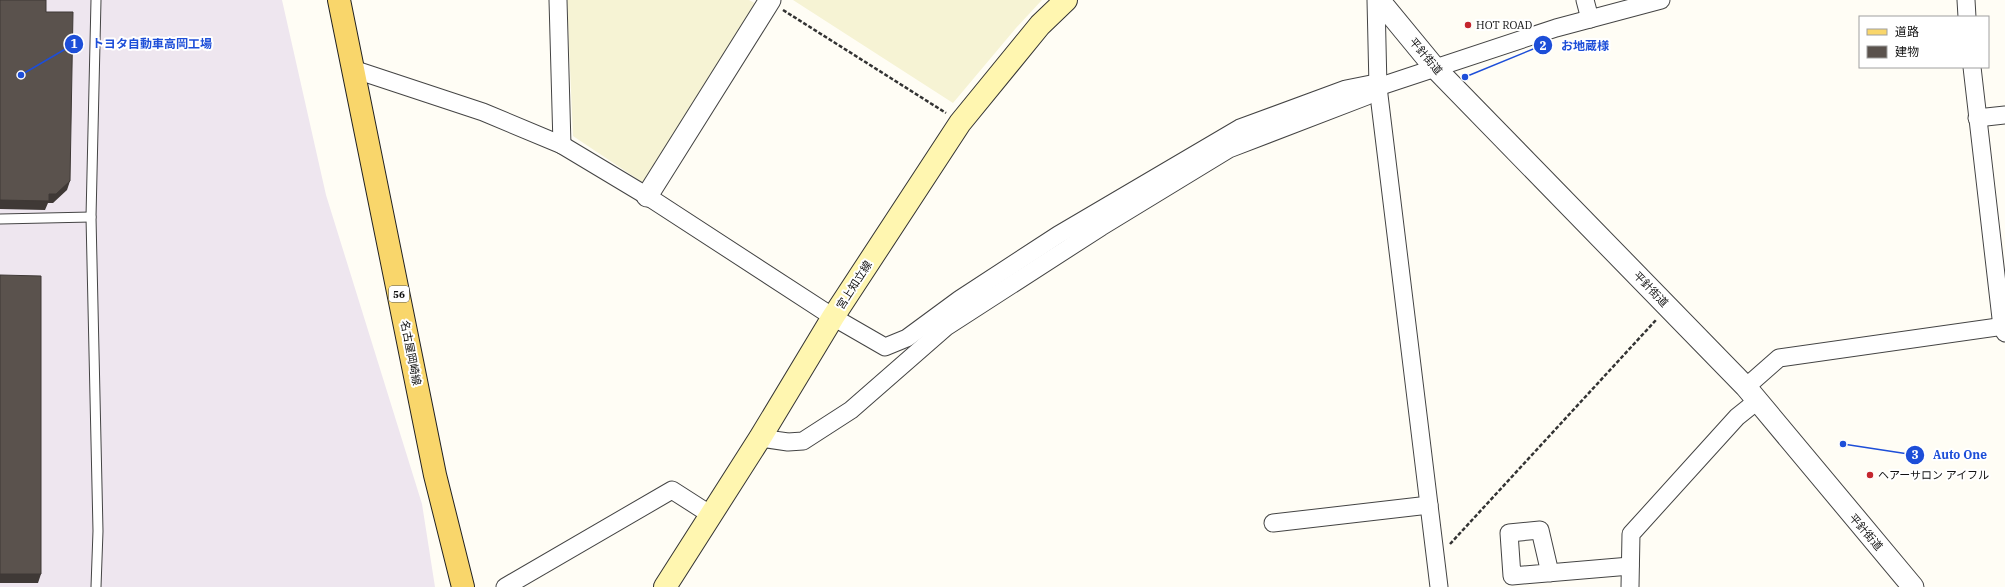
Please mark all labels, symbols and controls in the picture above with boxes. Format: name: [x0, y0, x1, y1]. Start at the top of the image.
legend: [1859, 16, 1989, 68]
place label: HOT ROAD: [1476, 18, 1533, 32]
marker: HOT ROAD: [1463, 20, 1473, 30]
text: 道路: [1895, 24, 1919, 39]
callout: トヨタ自動車高岡工場: [64, 32, 220, 56]
callout: お地蔵様: [1533, 33, 1617, 57]
street label: 平針街道: [1406, 35, 1446, 77]
text: 1: [70, 36, 78, 51]
text: トヨタ自動車高岡工場: [92, 36, 212, 51]
text: 2: [1539, 38, 1547, 53]
text: お地蔵様: [1561, 38, 1609, 53]
text: 建物: [1895, 44, 1919, 59]
street label: 宮上知立線: [833, 258, 875, 312]
street label: 平針街道: [1631, 268, 1671, 310]
road number: 56: [389, 286, 409, 302]
street label: 名古屋岡崎線: [398, 319, 424, 387]
callout: Auto One: [1905, 443, 1995, 467]
text: 3: [1911, 447, 1919, 462]
text: Auto One: [1933, 447, 1987, 462]
place label: ヘアーサロン アイフル: [1878, 468, 1989, 482]
marker: ヘアーサロン アイフル: [1865, 470, 1875, 480]
street label: 平針街道: [1846, 511, 1886, 553]

